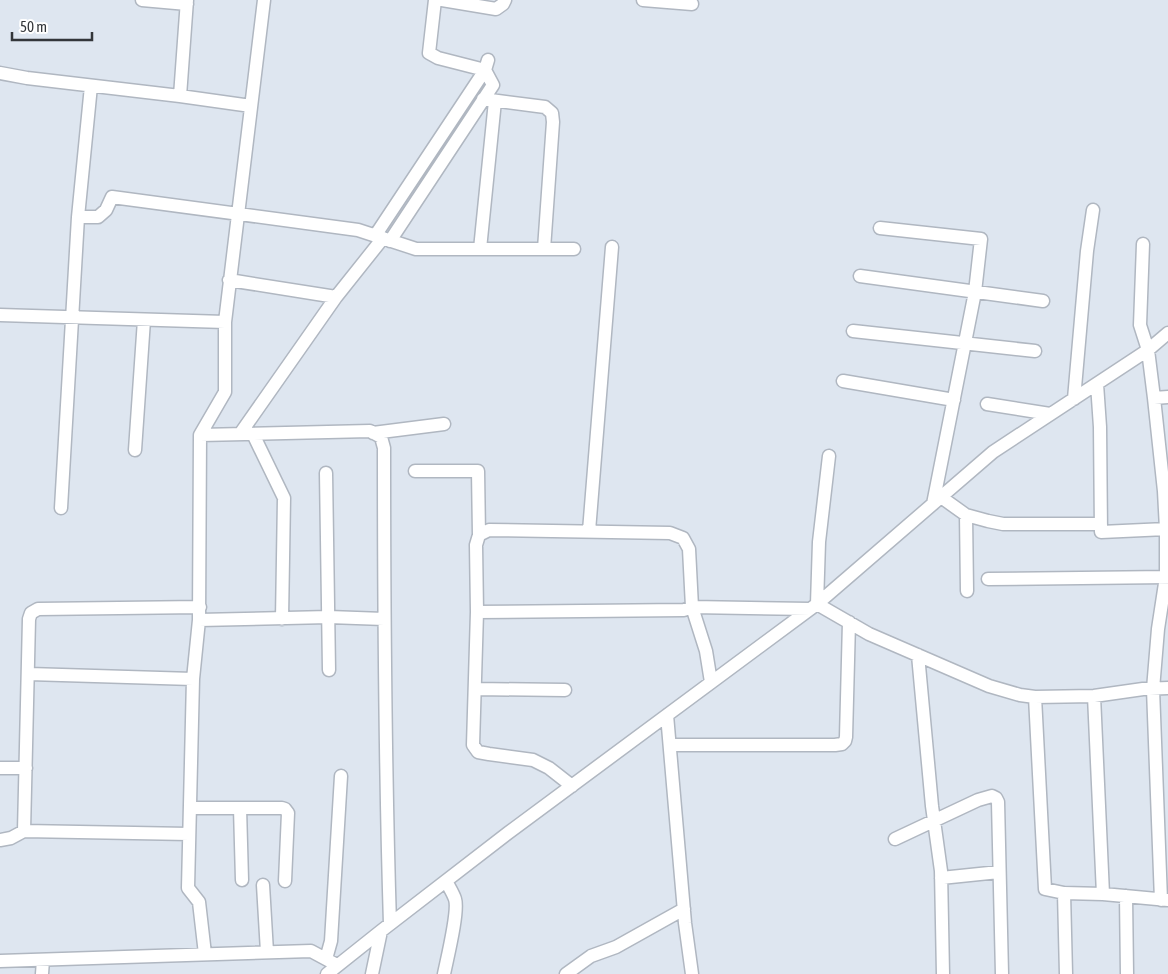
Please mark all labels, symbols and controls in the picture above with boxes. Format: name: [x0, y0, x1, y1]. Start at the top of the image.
scale bar: [12, 10, 92, 42]
text: 50 m: [20, 18, 47, 35]

